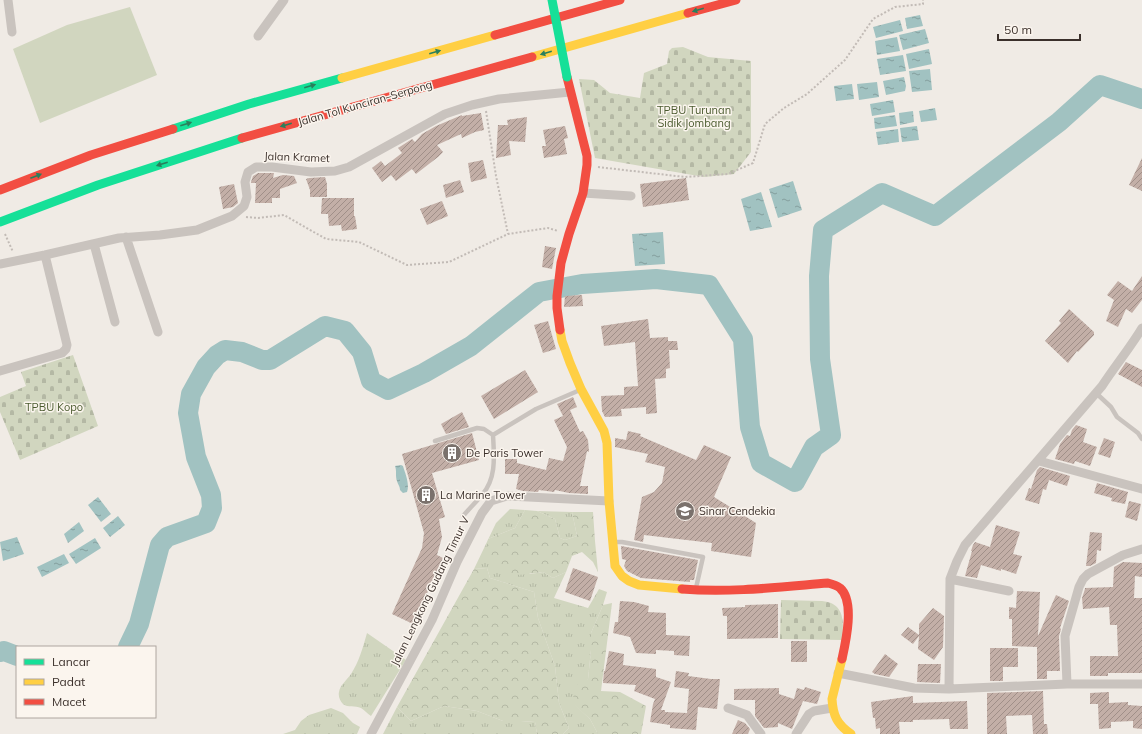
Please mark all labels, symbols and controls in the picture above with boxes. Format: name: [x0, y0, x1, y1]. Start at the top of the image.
one-way arrow: [692, 8, 704, 14]
scale bar: [998, 16, 1080, 42]
text: 50 m: [1004, 22, 1032, 37]
one-way arrow: [429, 48, 442, 54]
one-way arrow: [540, 50, 552, 56]
street label: Jalan Tol Kunciran–Serpong: [296, 77, 434, 129]
one-way arrow: [304, 83, 316, 89]
park label: TPBU Turunan Sidik Jombang: [657, 103, 731, 130]
one-way arrow: [180, 121, 192, 127]
one-way arrow: [279, 122, 291, 128]
street label: Jalan Kramet: [264, 149, 330, 165]
one-way arrow: [155, 161, 167, 167]
one-way arrow: [31, 172, 43, 178]
park label: TPBU Kopo: [25, 400, 83, 414]
building icon: De Paris Tower: [441, 442, 463, 464]
place label: De Paris Tower: [466, 446, 543, 460]
building icon: La Marine Tower: [415, 484, 437, 506]
place label: La Marine Tower: [440, 488, 525, 502]
school or university icon: Sinar Cendekia: [674, 500, 696, 522]
place label: Sinar Cendekia: [699, 504, 775, 518]
street label: Jalan Lengkong Gudang Timur V: [388, 514, 473, 668]
legend: [16, 646, 156, 718]
text: Lancar: [52, 654, 91, 669]
text: Padat: [52, 674, 85, 689]
text: Macet: [52, 694, 86, 709]

